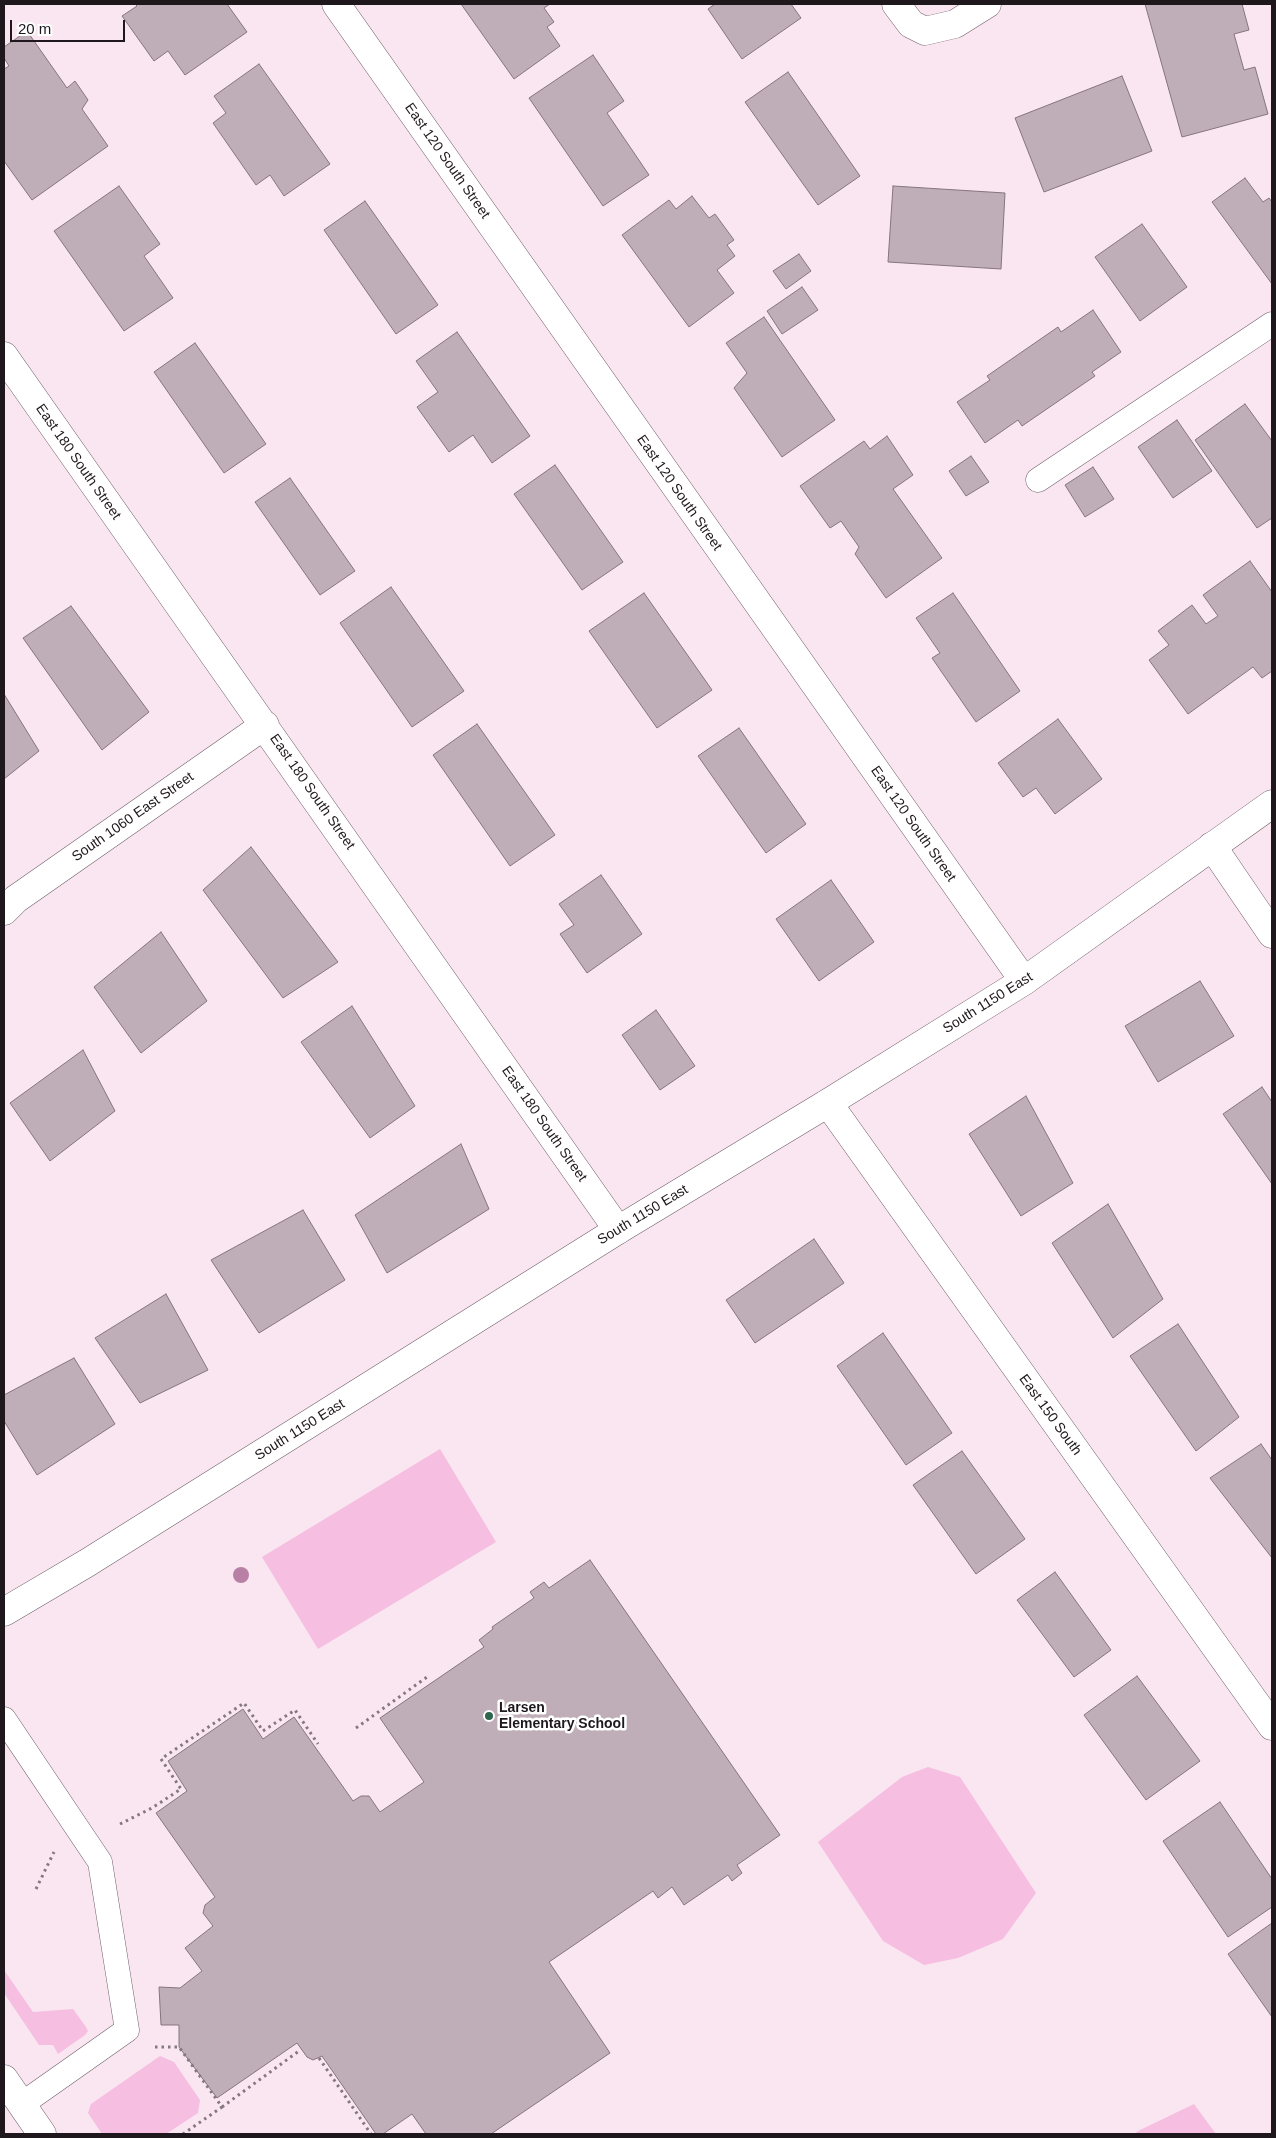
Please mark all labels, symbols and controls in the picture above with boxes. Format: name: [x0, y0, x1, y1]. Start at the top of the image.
scale bar: [12, 10, 128, 42]
text: 20 m: [18, 20, 51, 37]
street label: East 120 South Street: [401, 100, 493, 222]
street label: East 180 South Street: [32, 401, 124, 523]
street label: East 120 South Street: [633, 432, 725, 554]
street label: East 180 South Street: [266, 731, 358, 853]
street label: East 120 South Street: [867, 763, 959, 885]
street label: South 1060 East Street: [69, 769, 197, 865]
street label: South 1150 East: [940, 969, 1036, 1037]
street label: East 180 South Street: [498, 1063, 590, 1185]
street label: South 1150 East: [595, 1181, 691, 1249]
street label: East 150 South: [1015, 1371, 1085, 1459]
street label: South 1150 East: [252, 1396, 348, 1464]
place label: Larsen Elementary School: [499, 1700, 625, 1732]
marker: Larsen Elementary School: [483, 1710, 495, 1722]

